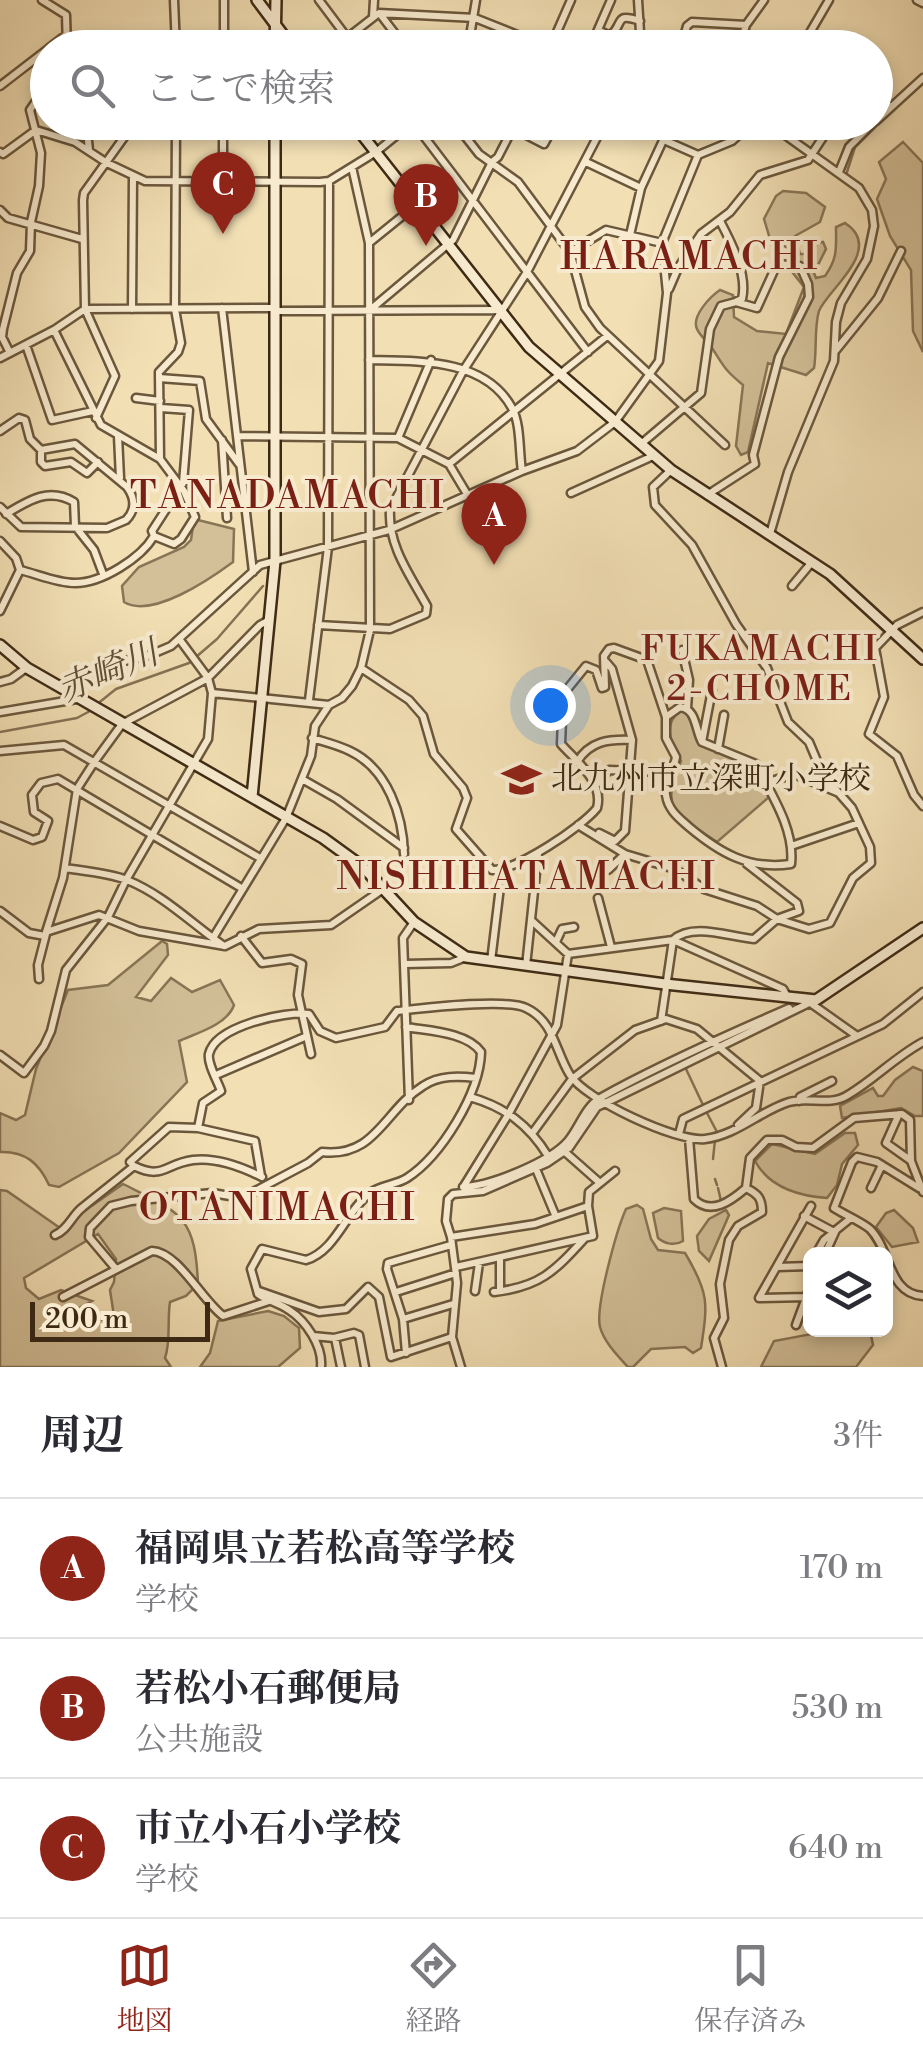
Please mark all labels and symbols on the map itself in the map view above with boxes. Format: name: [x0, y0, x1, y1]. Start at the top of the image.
pin: C: [190, 152, 256, 234]
pin: B: [394, 164, 458, 246]
district label: HARAMACHI: [560, 234, 820, 281]
district label: TANADAMACHI: [130, 473, 446, 520]
pin: A: [462, 482, 526, 565]
district label: FUKAMACHI 2-CHOME: [641, 628, 879, 711]
water label: 赤崎川: [51, 630, 168, 712]
your location: [525, 680, 576, 731]
school or university icon: 北九州市立深町小学校: [500, 758, 542, 800]
place label: 北九州市立深町小学校: [551, 759, 871, 799]
district label: NISHIHATAMACHI: [337, 854, 717, 901]
district label: OTANIMACHI: [139, 1185, 417, 1232]
scale bar: [30, 1297, 210, 1342]

